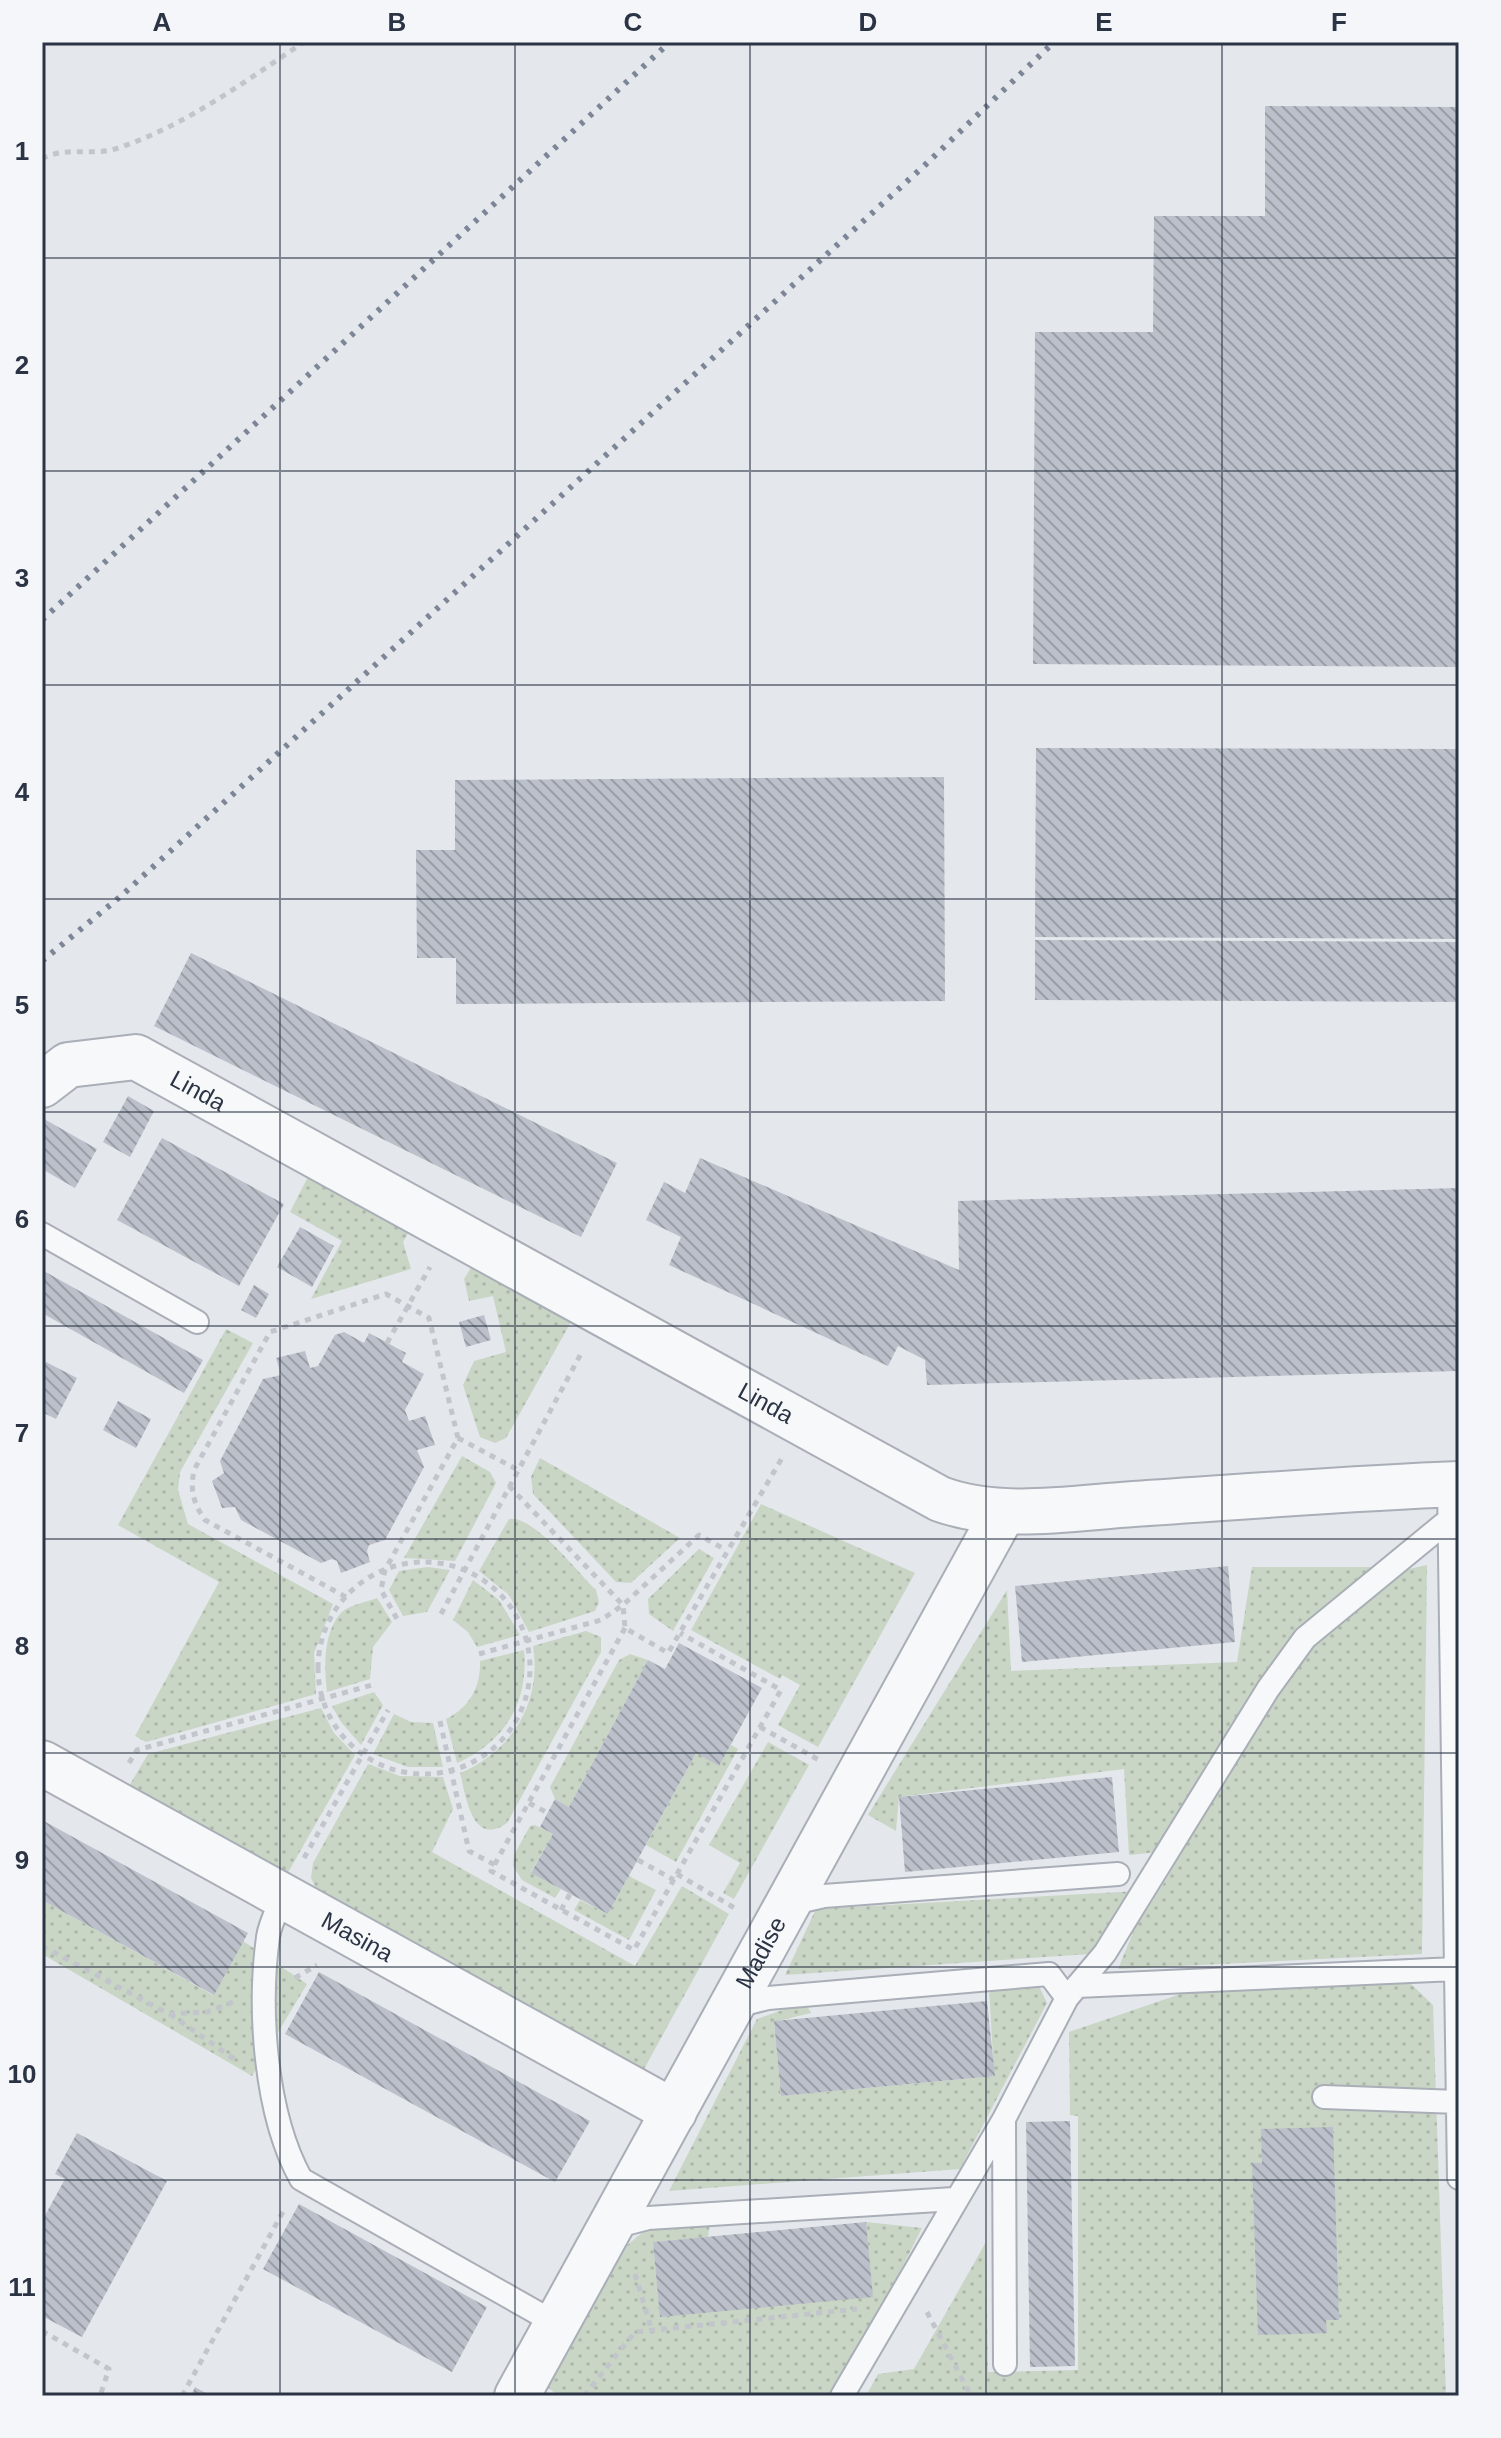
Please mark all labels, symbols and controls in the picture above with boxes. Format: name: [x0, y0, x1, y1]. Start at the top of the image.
text: A: [153, 7, 172, 37]
text: B: [388, 7, 406, 37]
text: C: [624, 7, 643, 37]
text: D: [859, 7, 877, 37]
text: E: [1095, 7, 1113, 37]
text: F: [1331, 7, 1347, 37]
text: 1: [15, 136, 29, 166]
text: 2: [15, 350, 29, 380]
text: 3: [15, 563, 29, 593]
text: 4: [15, 777, 30, 807]
text: 5: [15, 990, 29, 1020]
street label: Linda: [166, 1065, 231, 1117]
text: 6: [15, 1204, 29, 1234]
street label: Linda: [734, 1377, 799, 1429]
text: 7: [15, 1418, 29, 1448]
text: 8: [15, 1631, 29, 1661]
text: 9: [15, 1845, 29, 1875]
street label: Masina: [317, 1906, 398, 1967]
street label: Madise: [730, 1912, 791, 1993]
text: 10: [8, 2059, 36, 2089]
text: 11: [8, 2272, 36, 2302]

